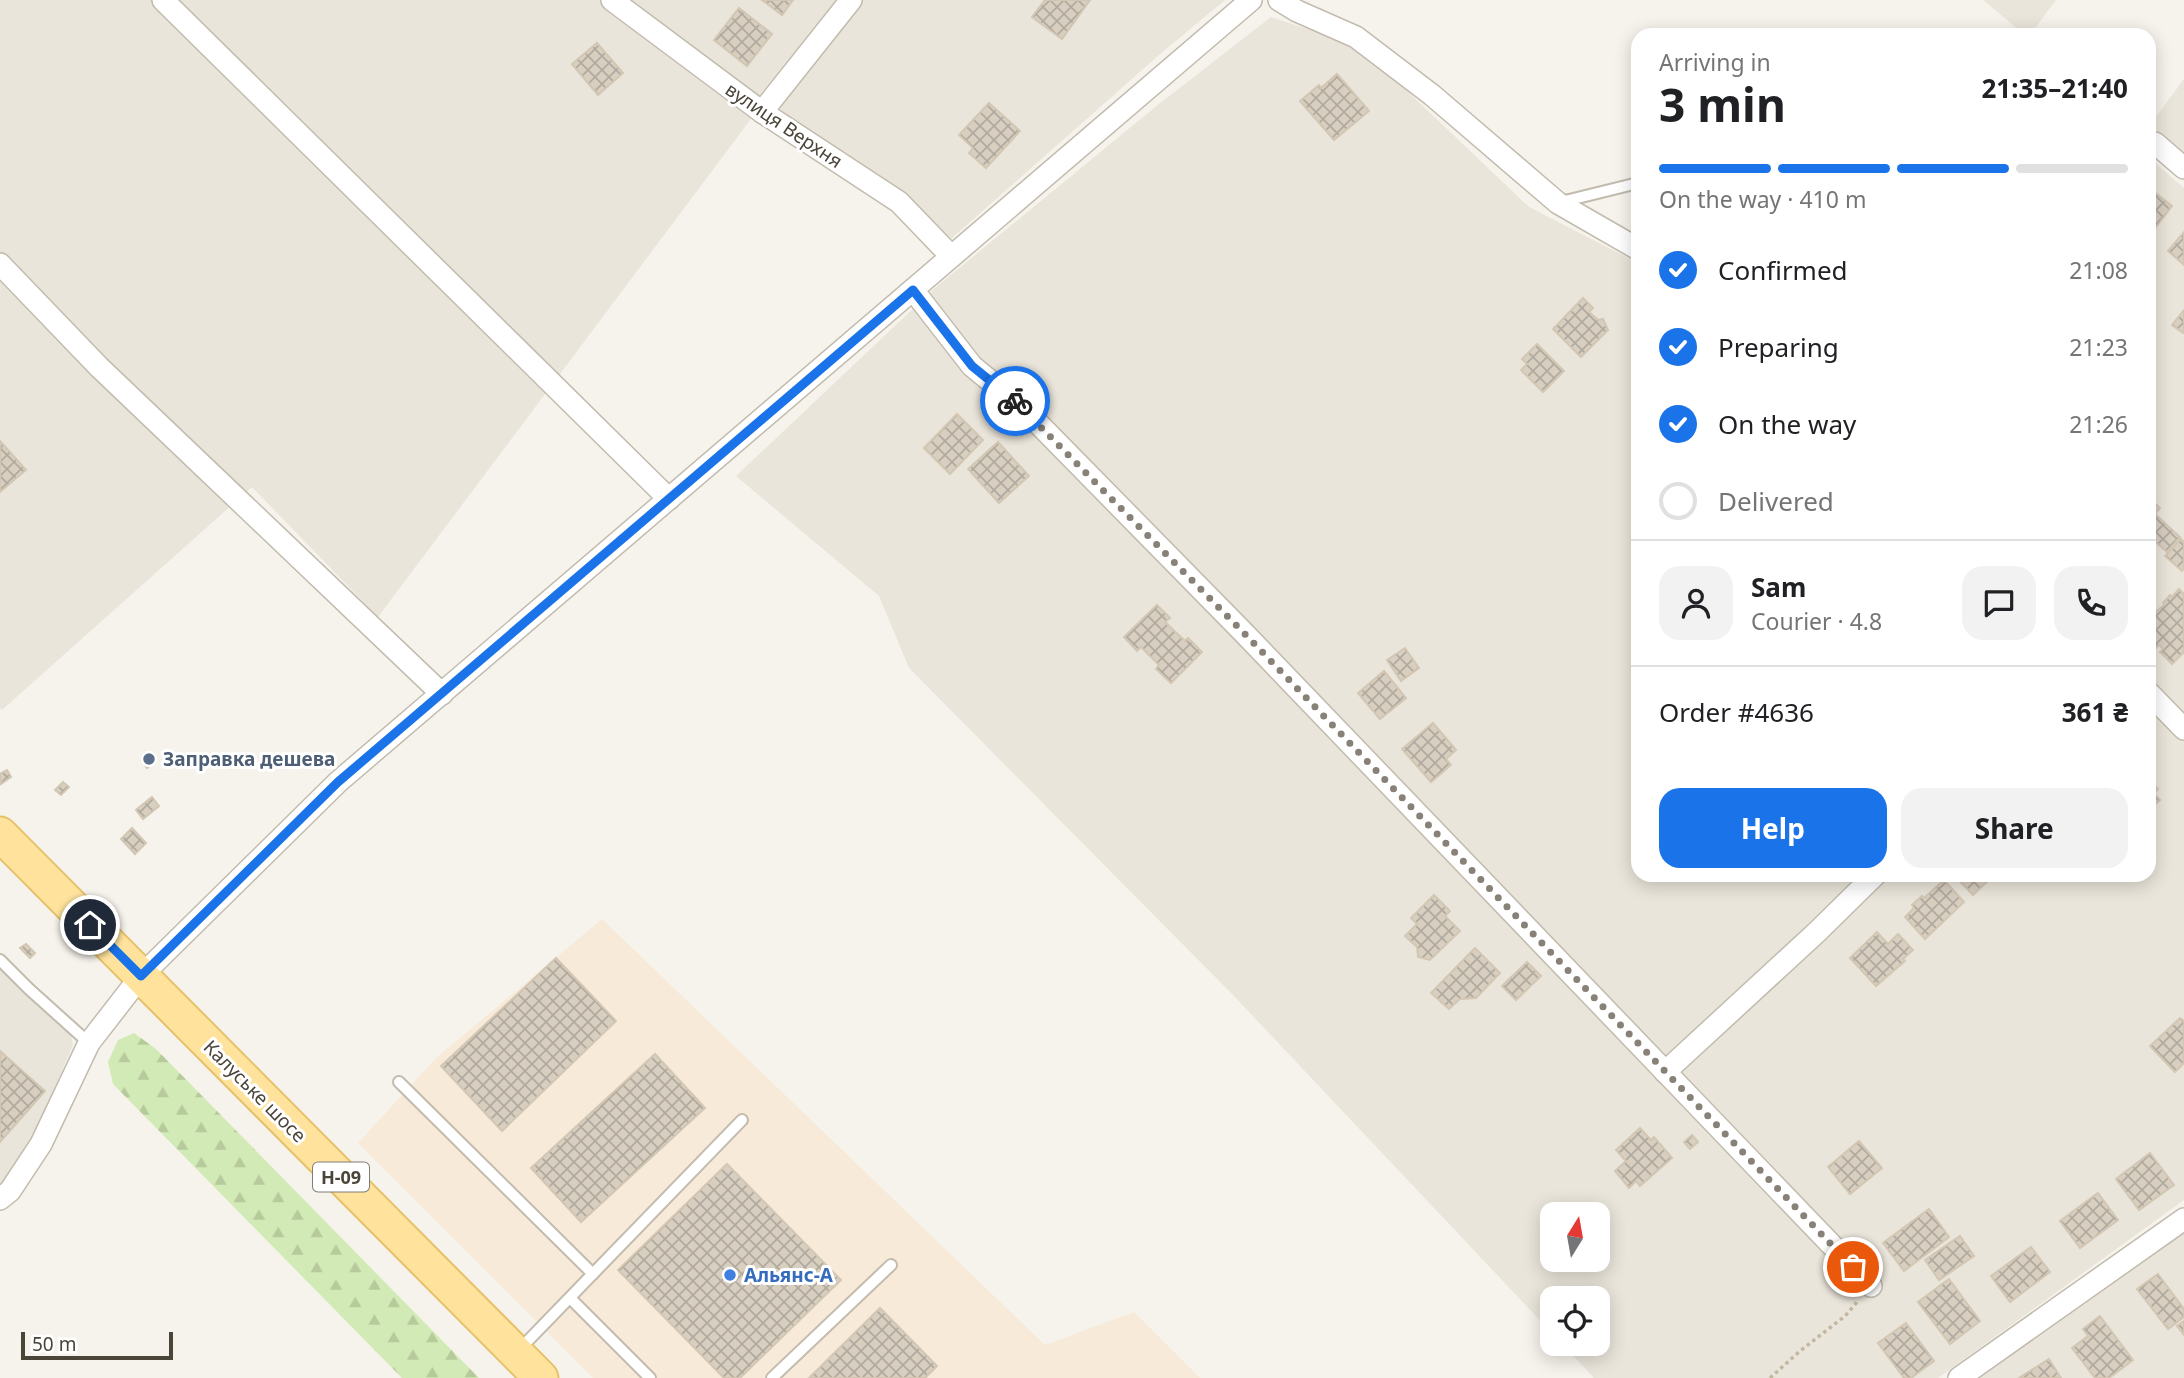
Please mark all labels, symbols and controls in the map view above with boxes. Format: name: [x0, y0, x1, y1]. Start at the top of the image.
text: Arriving in: [1659, 46, 1771, 78]
text: 21:35–21:40: [1981, 70, 2128, 106]
text: 3 min: [1659, 73, 1786, 135]
street label: вулиця Верхня: [720, 76, 848, 174]
text: On the way · 410 m: [1659, 183, 1866, 215]
icon: check: [1659, 251, 1697, 289]
text: Confirmed: [1718, 252, 1848, 288]
text: 21:08: [2069, 254, 2128, 286]
icon: check: [1659, 328, 1697, 366]
text: Preparing: [1718, 329, 1839, 365]
text: 21:23: [2069, 331, 2128, 363]
courier: [980, 366, 1050, 436]
icon: bike: [996, 382, 1034, 420]
icon: check: [1659, 405, 1697, 443]
text: On the way: [1718, 406, 1856, 442]
text: 21:26: [2069, 408, 2128, 440]
text: Delivered: [1718, 483, 1834, 519]
button: person: [1659, 566, 1733, 640]
button: chat: [1962, 566, 2036, 640]
button: phone: [2054, 566, 2128, 640]
text: Sam: [1751, 569, 1806, 605]
text: Courier · 4.8: [1751, 605, 1882, 637]
text: Order #4636: [1659, 694, 1814, 730]
text: 361 ₴: [2062, 694, 2128, 730]
place label: Заправка дешева: [163, 746, 335, 772]
marker: Заправка дешева: [141, 751, 157, 767]
button: Help: [1659, 788, 1887, 868]
button: Share: [1901, 788, 2128, 868]
pin: [60, 895, 120, 955]
icon: home: [71, 906, 109, 944]
street label: Калуське шосе: [198, 1034, 312, 1148]
road number: Н-09: [313, 1162, 369, 1192]
north arrow: [1540, 1202, 1610, 1272]
map controls: [1540, 1202, 1610, 1356]
pin: [1823, 1237, 1883, 1297]
icon: bag: [1834, 1248, 1872, 1286]
place label: Альянс-А: [744, 1262, 834, 1288]
marker: Альянс-А: [722, 1267, 738, 1283]
button: locate: [1540, 1286, 1610, 1356]
scale bar: [21, 1329, 173, 1361]
text: 50 m: [32, 1331, 76, 1357]

